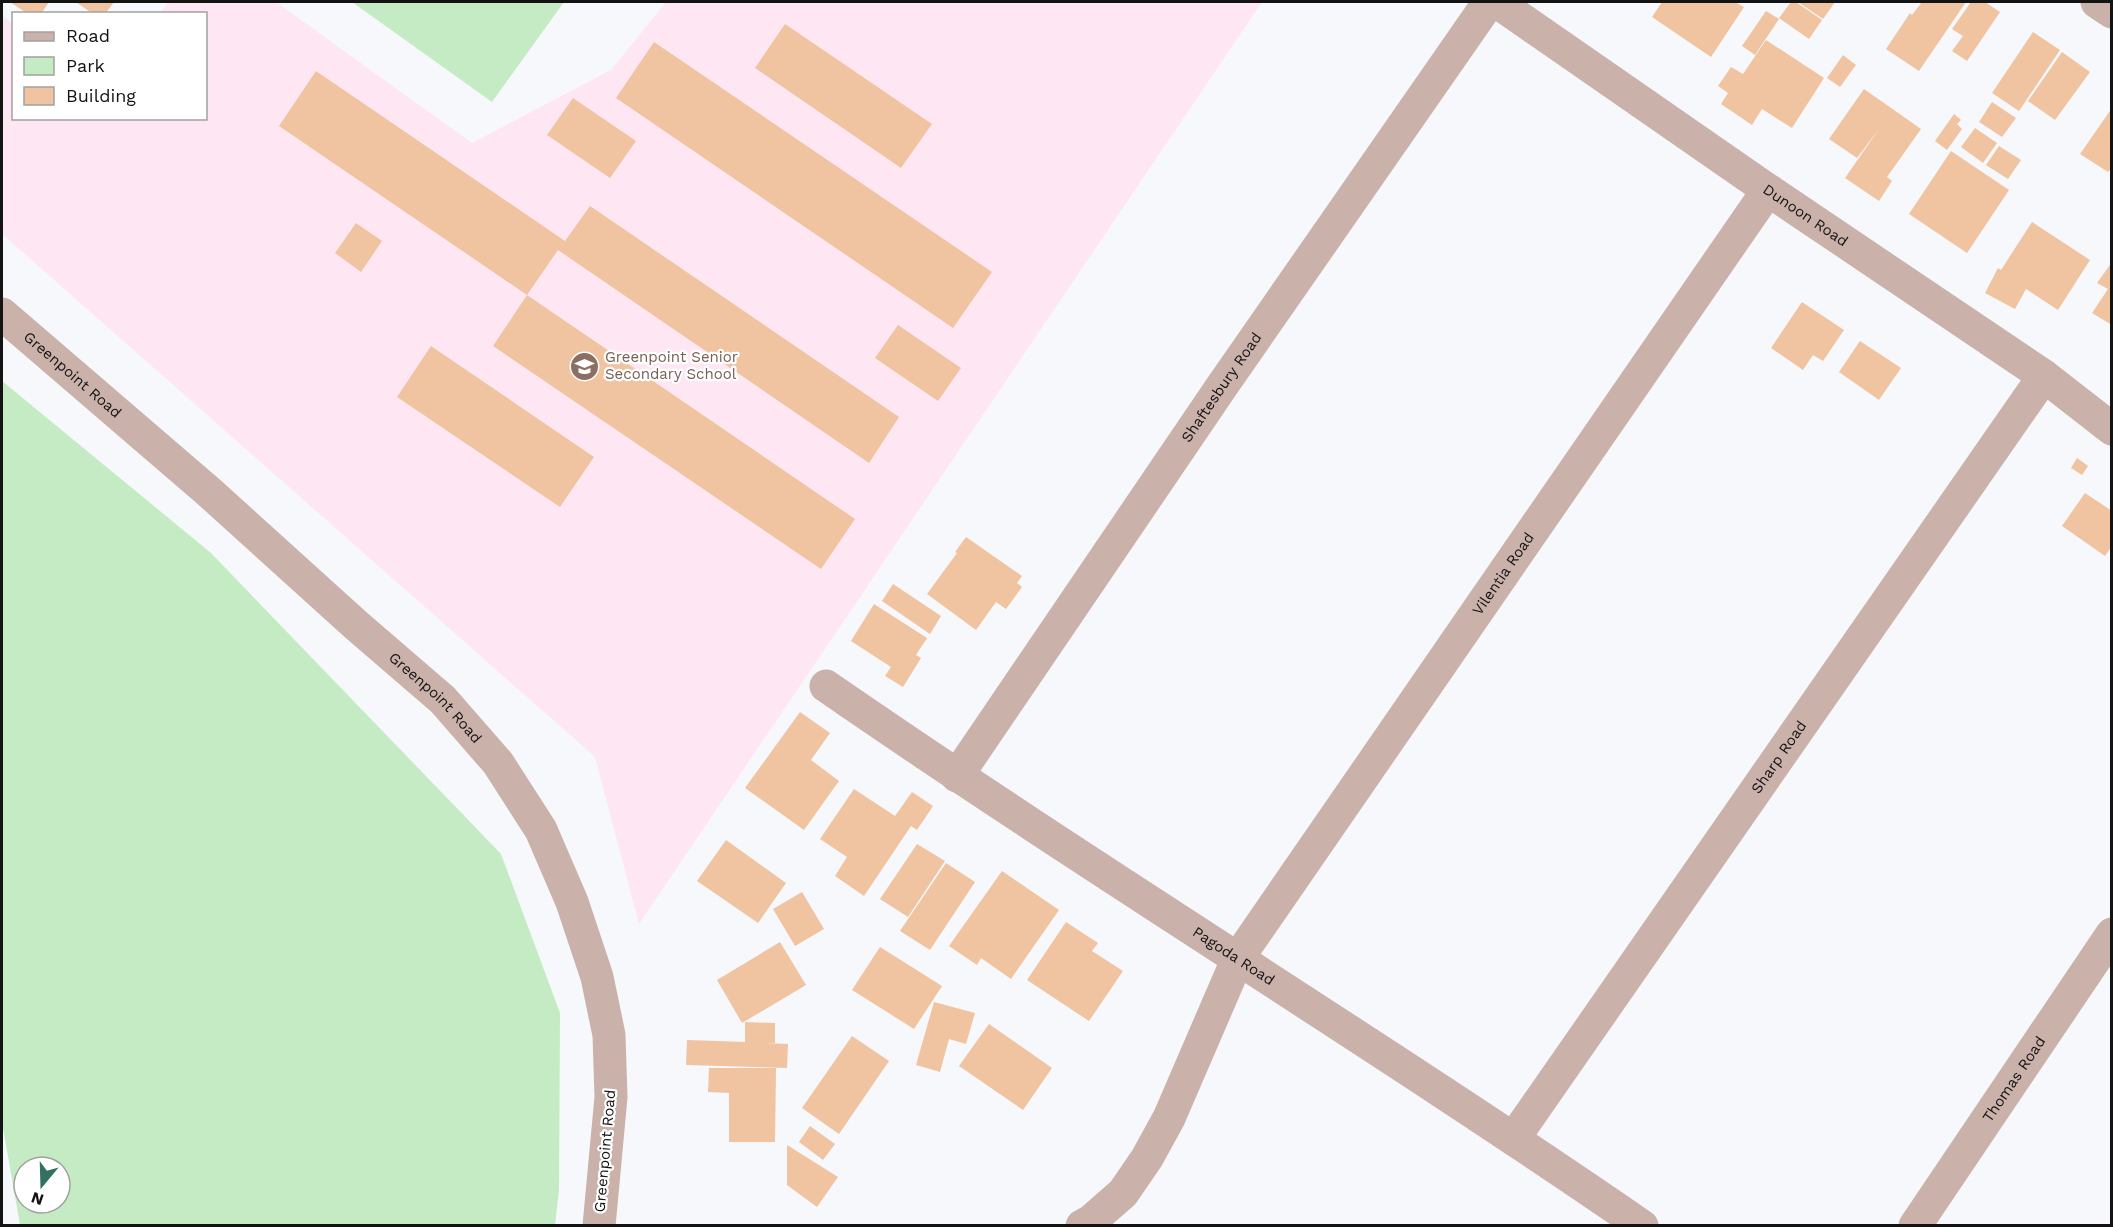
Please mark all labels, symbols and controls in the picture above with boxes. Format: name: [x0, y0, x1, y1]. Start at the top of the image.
legend: [12, 12, 207, 120]
text: Road: [66, 25, 110, 46]
text: Park: [66, 55, 105, 76]
text: Building: [66, 85, 136, 106]
street label: Dunoon Road: [1760, 180, 1851, 250]
street label: Greenpoint Road: [20, 328, 125, 422]
street label: Shaftesbury Road: [1177, 329, 1265, 446]
place label: Greenpoint Senior Secondary School: [605, 348, 738, 383]
school or university icon: Greenpoint Senior Secondary School: [568, 350, 600, 382]
street label: Vilentia Road: [1468, 529, 1538, 619]
street label: Greenpoint Road: [385, 648, 486, 747]
street label: Sharp Road: [1747, 717, 1811, 797]
street label: Pagoda Road: [1189, 923, 1278, 989]
street label: Thomas Road: [1979, 1033, 2049, 1126]
street label: Greenpoint Road: [591, 1089, 619, 1213]
north arrow: [12, 1155, 72, 1215]
text: N: [29, 1188, 46, 1210]

